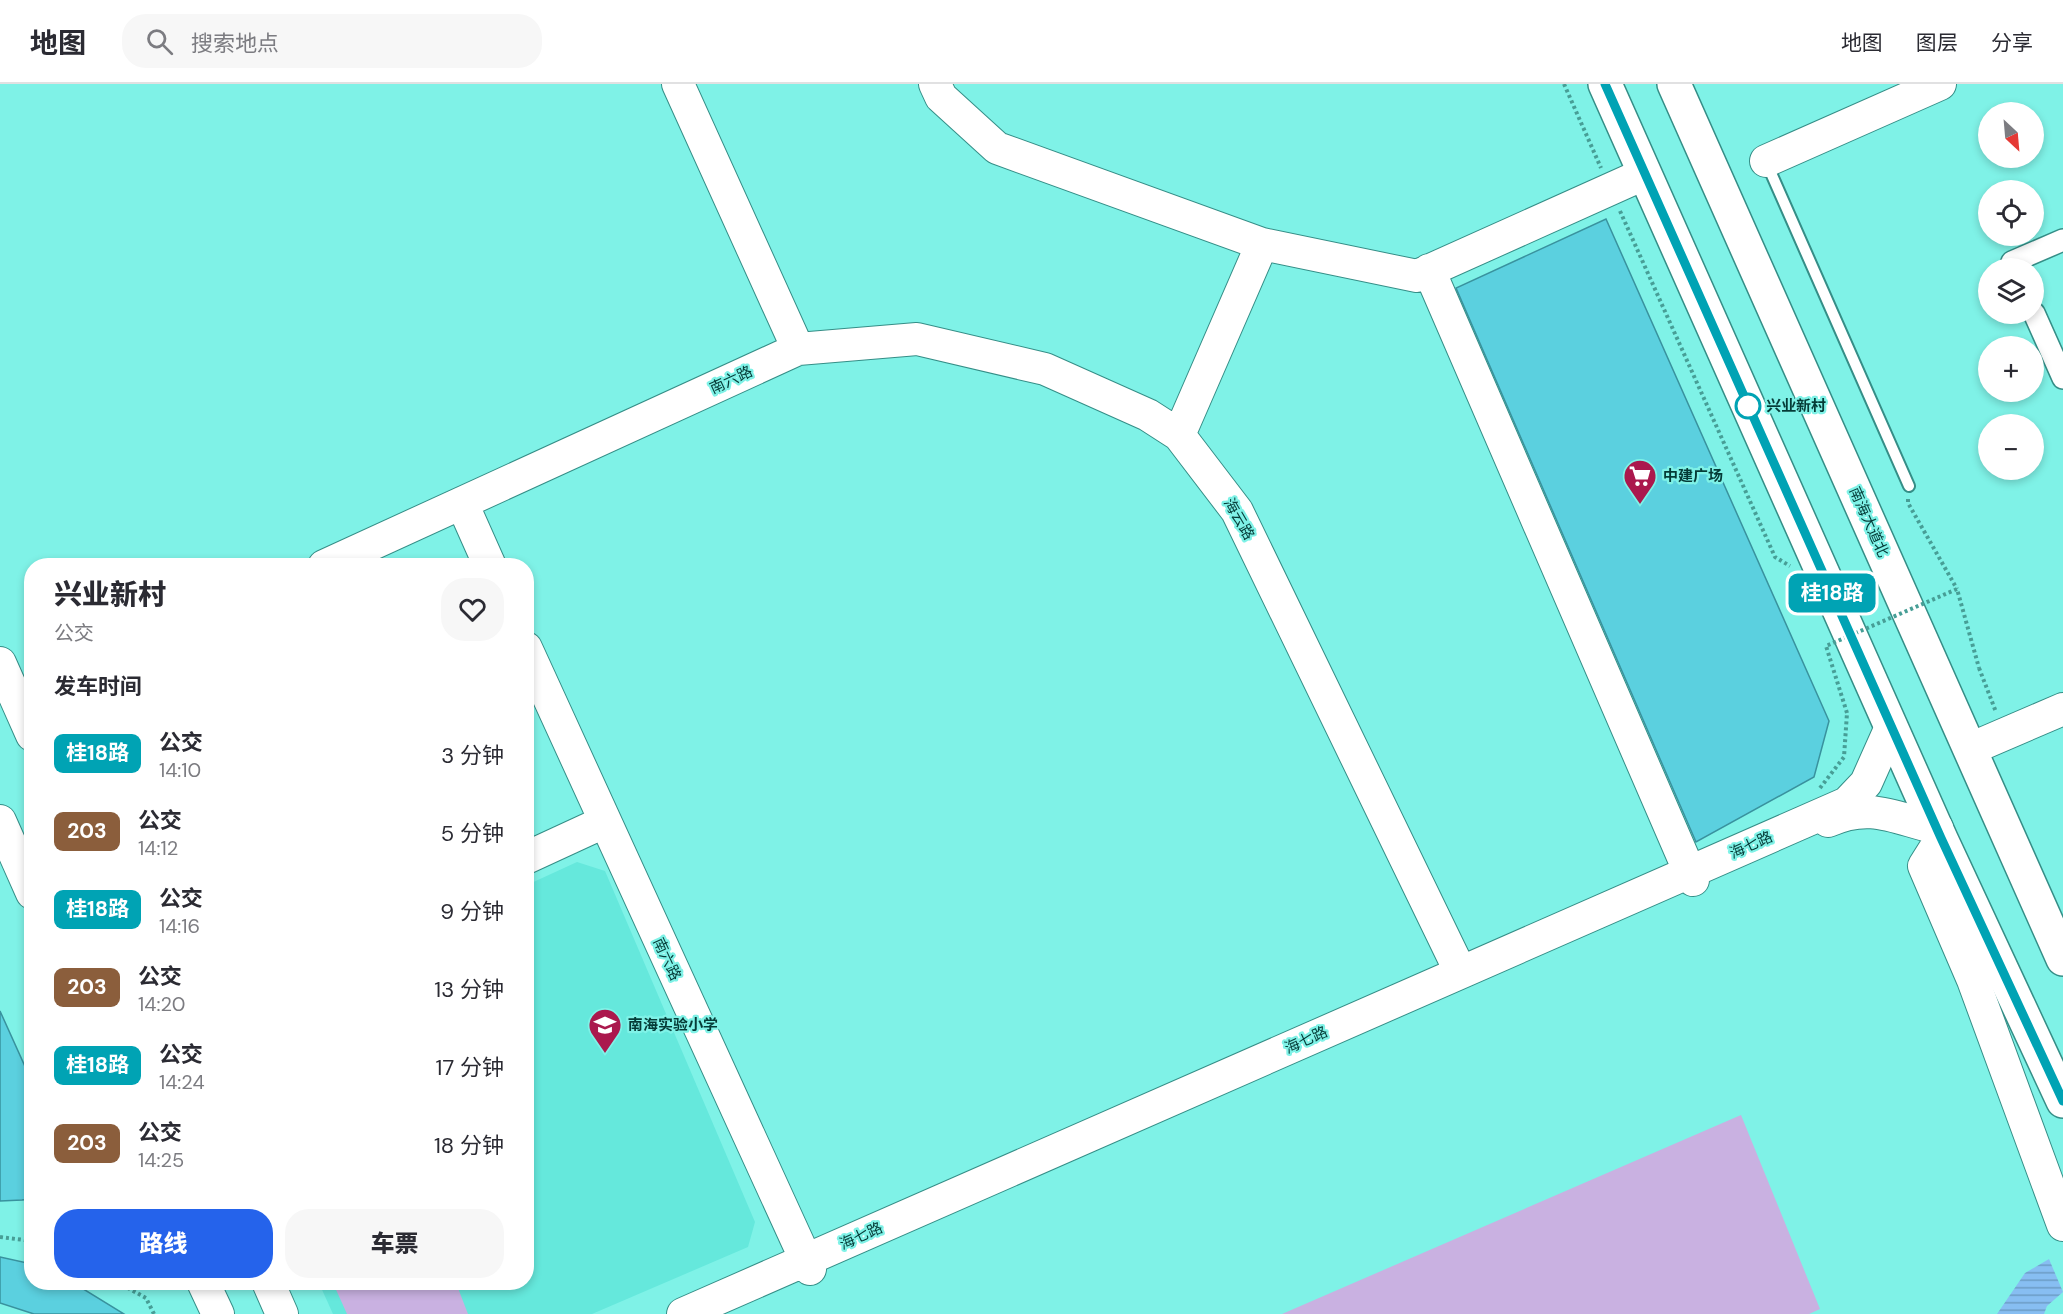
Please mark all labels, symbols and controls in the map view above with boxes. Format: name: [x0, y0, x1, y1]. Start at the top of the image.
search box: [122, 14, 542, 68]
text: 地图: [30, 25, 86, 62]
icon: search: [143, 25, 176, 58]
text: 搜索地点: [191, 29, 279, 58]
text: 地图: [1841, 29, 1883, 57]
text: 图层: [1916, 29, 1958, 57]
text: 分享: [1991, 29, 2033, 57]
north arrow: [1978, 102, 2044, 168]
map controls: [1978, 102, 2044, 480]
button: locate: [1978, 180, 2044, 246]
button: layers: [1978, 258, 2044, 324]
button: +: [1978, 336, 2044, 402]
street label: 南六路: [706, 361, 756, 399]
marker: 兴业新村: [1735, 393, 1761, 419]
place label: 兴业新村: [1766, 396, 1826, 416]
button: −: [1978, 414, 2044, 480]
supermarket icon: 中建广场: [1622, 458, 1658, 505]
place label: 中建广场: [1663, 466, 1723, 486]
street label: 南海大道北: [1845, 484, 1893, 560]
street label: 海云路: [1219, 495, 1259, 543]
line badge: 桂18路: [1790, 574, 1874, 612]
text: 兴业新村: [54, 576, 166, 613]
button: heart: [441, 578, 504, 641]
text: 桂18路: [1801, 579, 1863, 607]
text: 公交: [54, 620, 94, 646]
text: 发车时间: [54, 672, 142, 701]
text: 公交: [159, 728, 203, 757]
text: 桂18路: [66, 739, 129, 767]
text: 3 分钟: [441, 741, 504, 770]
text: 14:10: [159, 757, 201, 783]
text: 公交: [138, 806, 182, 835]
text: 203: [67, 817, 107, 845]
text: 5 分钟: [441, 819, 504, 848]
street label: 海七路: [1726, 827, 1776, 863]
text: 14:12: [138, 835, 178, 861]
text: 公交: [159, 884, 203, 913]
text: 桂18路: [66, 895, 129, 923]
text: 9 分钟: [440, 897, 504, 926]
text: 14:16: [159, 913, 200, 939]
street label: 南六路: [648, 934, 686, 984]
text: 公交: [138, 962, 182, 991]
text: 203: [67, 973, 107, 1001]
text: 13 分钟: [434, 975, 504, 1004]
text: 14:20: [138, 991, 185, 1017]
school or university icon: 南海实验小学: [587, 1007, 623, 1054]
place label: 南海实验小学: [628, 1015, 718, 1035]
street label: 海七路: [1281, 1022, 1331, 1058]
text: 公交: [159, 1040, 203, 1069]
text: 桂18路: [66, 1051, 129, 1079]
text: 17 分钟: [436, 1053, 504, 1082]
text: 14:24: [159, 1069, 205, 1095]
text: 公交: [138, 1118, 182, 1147]
text: 203: [67, 1129, 107, 1157]
text: 18 分钟: [434, 1131, 504, 1160]
text: 14:25: [138, 1147, 184, 1173]
button: 路线: [54, 1209, 273, 1278]
button: 车票: [285, 1209, 504, 1278]
street label: 海七路: [836, 1218, 886, 1254]

